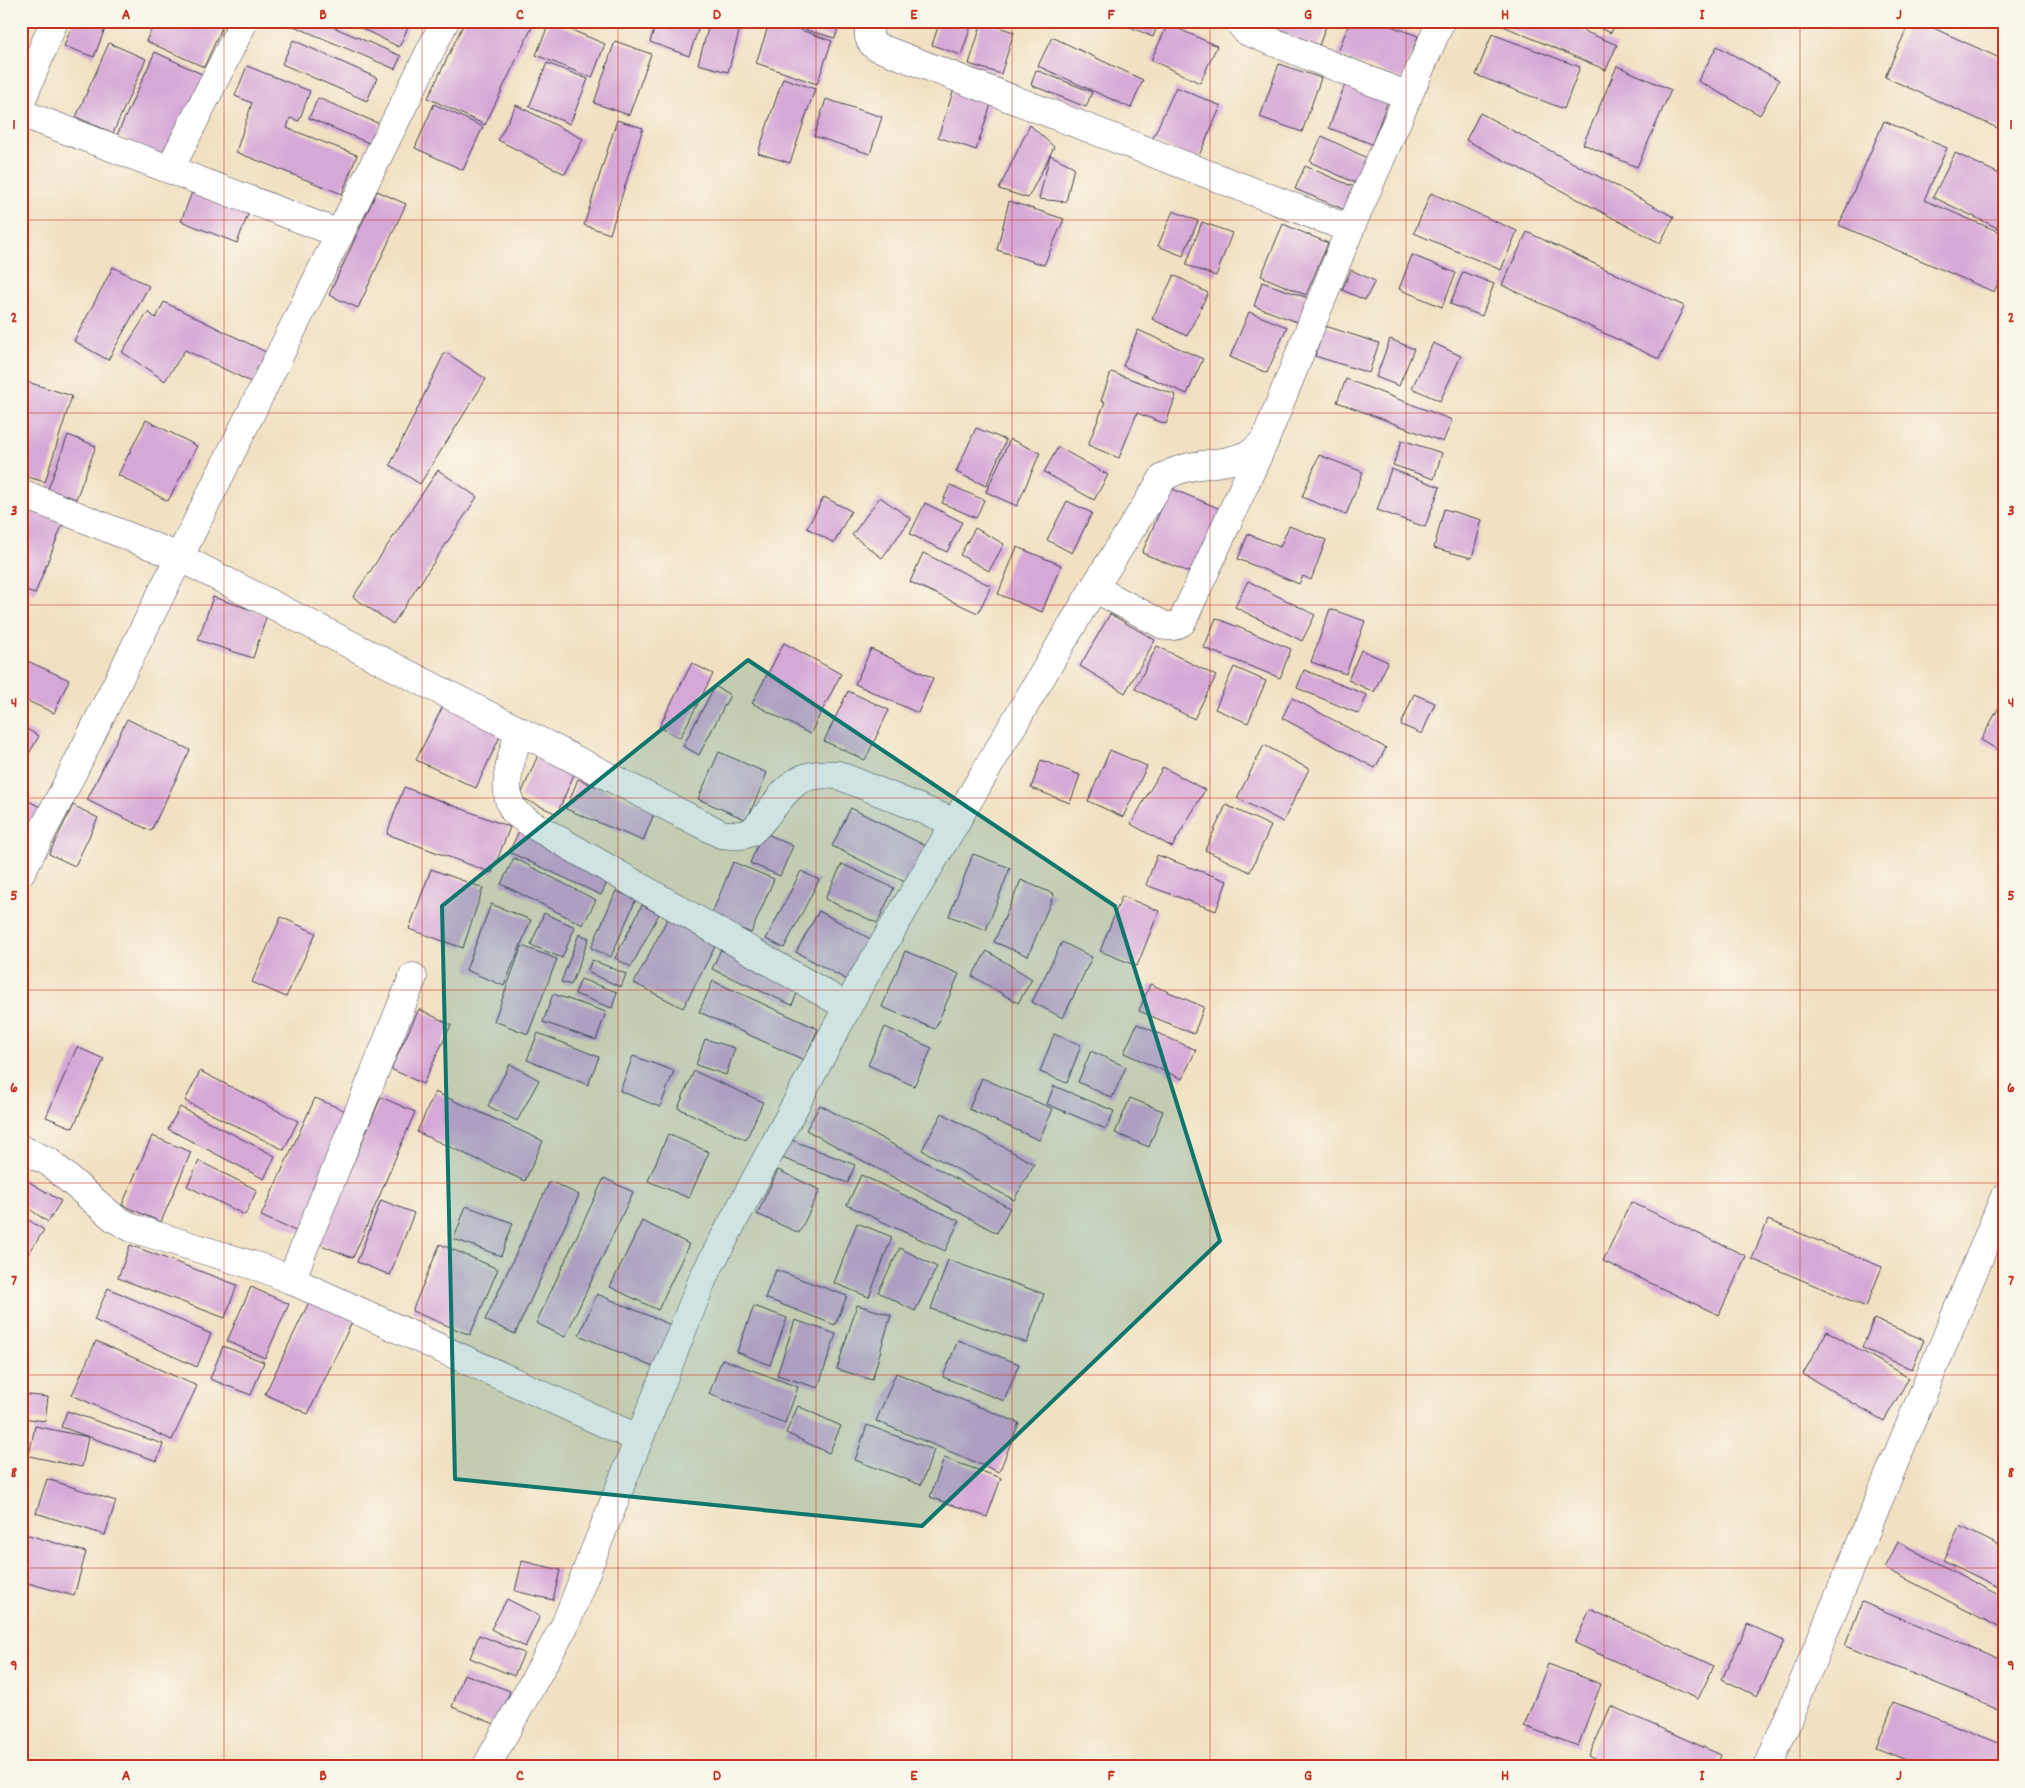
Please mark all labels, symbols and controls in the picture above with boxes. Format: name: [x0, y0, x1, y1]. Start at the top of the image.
text: A: [122, 4, 131, 27]
text: B: [319, 4, 327, 27]
text: C: [516, 4, 524, 27]
text: D: [713, 4, 722, 27]
text: E: [910, 4, 918, 27]
text: F: [1107, 4, 1115, 27]
text: G: [1304, 4, 1312, 27]
text: H: [1501, 4, 1509, 27]
text: I: [1700, 4, 1706, 27]
text: J: [1896, 4, 1902, 27]
text: 1: [12, 114, 16, 137]
text: 1: [2009, 114, 2013, 137]
text: 2: [11, 307, 18, 330]
text: 2: [2008, 307, 2015, 330]
text: 3: [10, 500, 18, 523]
text: 3: [2007, 500, 2015, 523]
text: 4: [11, 692, 17, 715]
text: 4: [2008, 692, 2014, 715]
text: 5: [10, 885, 18, 908]
text: 5: [2007, 885, 2015, 908]
text: 6: [10, 1077, 18, 1100]
text: 6: [2007, 1077, 2015, 1100]
text: 7: [11, 1270, 17, 1293]
text: 7: [2008, 1270, 2014, 1293]
text: 8: [11, 1462, 18, 1485]
text: 8: [2008, 1462, 2015, 1485]
text: 9: [10, 1655, 18, 1678]
text: 9: [2007, 1655, 2015, 1678]
text: A: [122, 1765, 131, 1788]
text: B: [319, 1765, 327, 1788]
text: C: [516, 1765, 524, 1788]
text: D: [713, 1765, 722, 1788]
text: E: [910, 1765, 918, 1788]
text: F: [1107, 1765, 1115, 1788]
text: G: [1304, 1765, 1312, 1788]
text: H: [1501, 1765, 1509, 1788]
text: I: [1700, 1765, 1706, 1788]
text: J: [1896, 1765, 1902, 1788]

